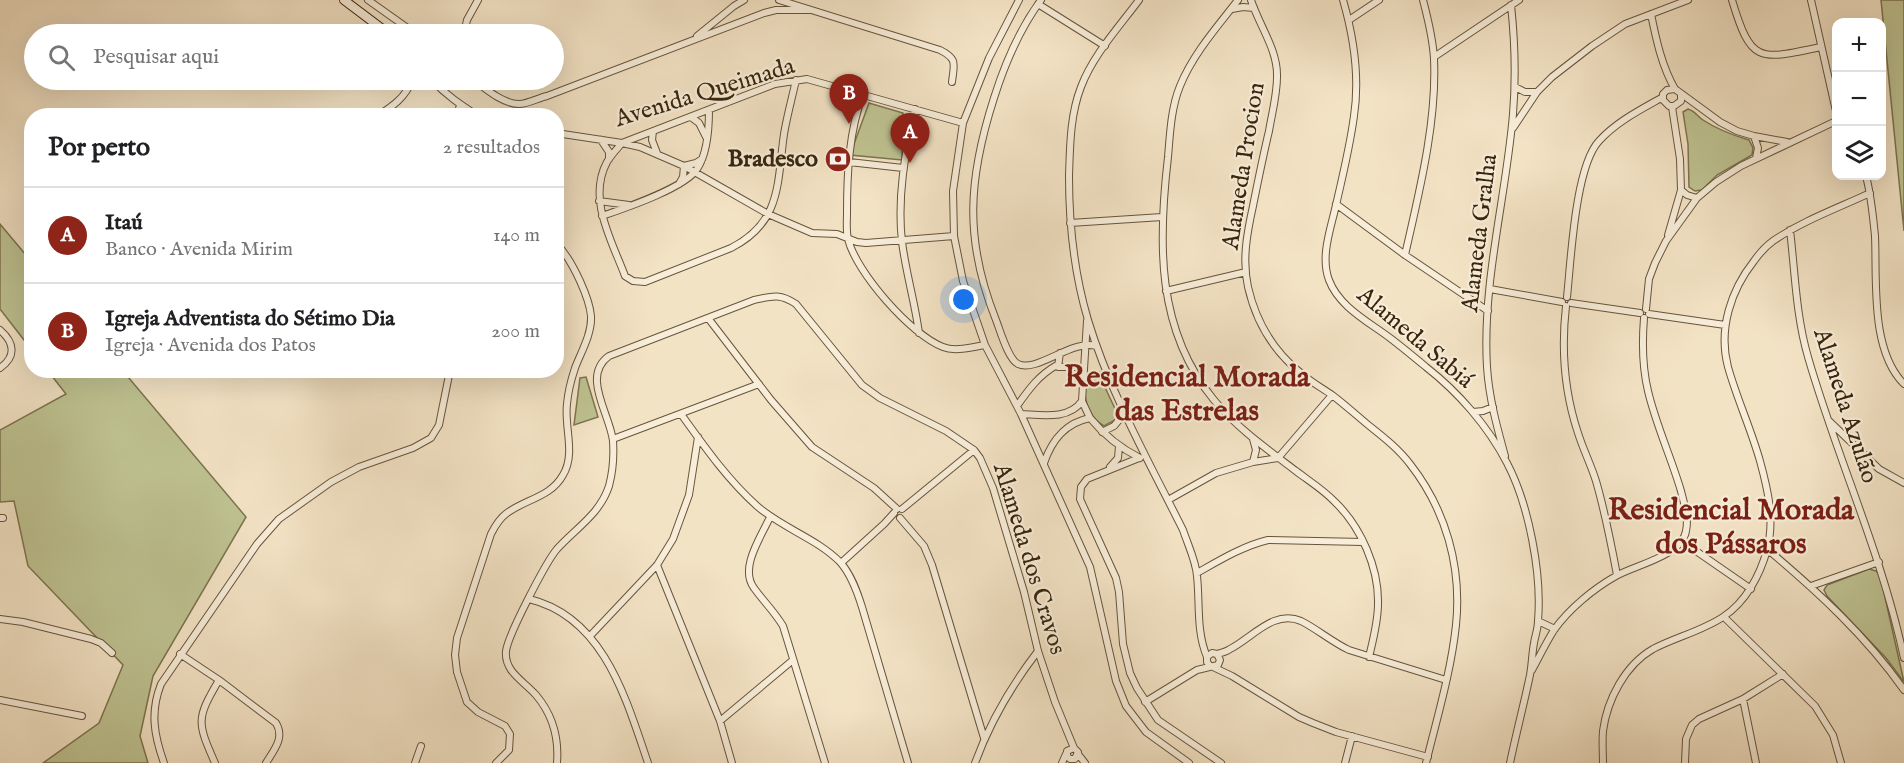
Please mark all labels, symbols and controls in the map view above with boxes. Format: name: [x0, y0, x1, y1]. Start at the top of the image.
map controls: [1832, 18, 1886, 180]
button: +: [1832, 18, 1886, 72]
search box: [24, 24, 564, 90]
icon: search: [45, 41, 78, 74]
text: Pesquisar aqui: [93, 43, 219, 71]
street label: Avenida Queimada: [610, 51, 799, 135]
button: −: [1832, 72, 1886, 126]
pin: B: [830, 74, 868, 124]
street label: Alameda Procion: [1215, 80, 1273, 253]
pin: A: [890, 114, 930, 163]
button: layers: [1832, 126, 1886, 180]
text: Por perto: [48, 131, 150, 164]
text: 2 resultados: [443, 135, 540, 160]
place label: Bradesco: [727, 144, 818, 175]
bank icon: Bradesco: [823, 144, 853, 174]
street label: Alameda Gralha: [1455, 152, 1505, 315]
text: Itaú: [105, 209, 143, 237]
text: A: [61, 223, 74, 248]
text: 140 m: [493, 223, 540, 248]
text: Banco · Avenida Mirim: [105, 237, 293, 262]
street label: Alameda Sabiá: [1349, 279, 1480, 396]
your location: [949, 285, 978, 314]
text: Igreja Adventista do Sétimo Dia: [105, 305, 395, 333]
text: B: [61, 319, 74, 344]
text: 200 m: [491, 319, 540, 344]
street label: Alameda Azulão: [1805, 324, 1885, 487]
text: Igreja · Avenida dos Patos: [105, 333, 316, 358]
district label: Residencial Morada das Estrelas: [1064, 359, 1311, 431]
street label: Alameda dos Cravos: [985, 459, 1073, 658]
district label: Residencial Morada dos Pássaros: [1608, 492, 1855, 564]

